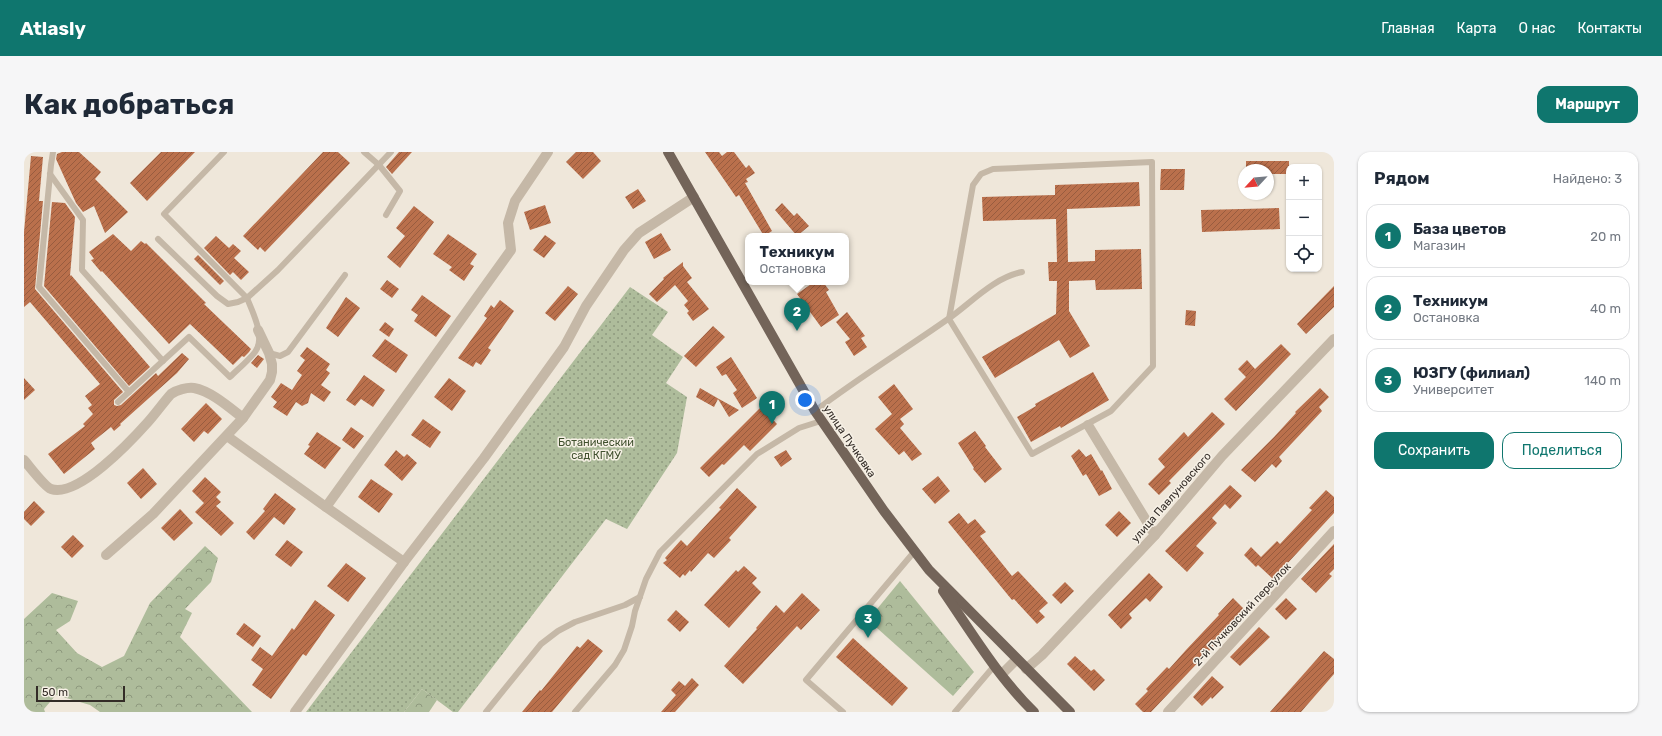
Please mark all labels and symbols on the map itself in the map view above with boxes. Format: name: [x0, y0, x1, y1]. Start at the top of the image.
north arrow: [1238, 164, 1274, 200]
pin: 2: [784, 298, 810, 331]
your location: [795, 390, 815, 410]
pin: 1: [759, 391, 785, 424]
street label: улица Пучковка: [821, 403, 879, 480]
park label: Ботанический сад КГМУ: [558, 436, 634, 462]
street label: улица Павлуновского: [1129, 450, 1214, 545]
street label: 2-й Пучковский переулок: [1191, 560, 1294, 669]
pin: 3: [855, 605, 881, 638]
scale bar: [36, 684, 125, 703]

